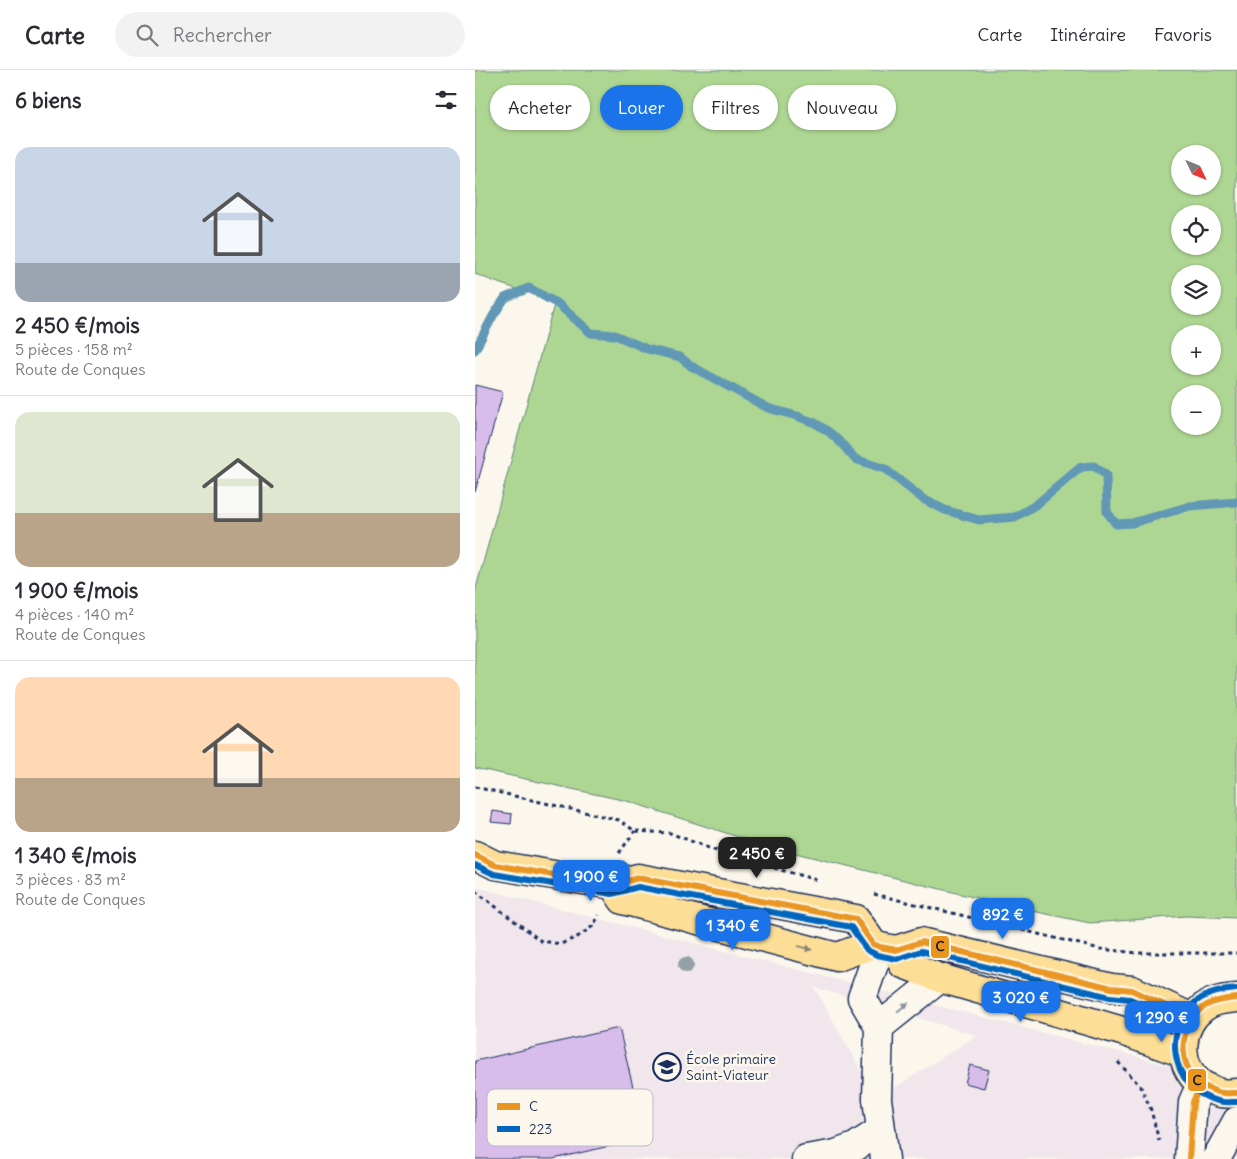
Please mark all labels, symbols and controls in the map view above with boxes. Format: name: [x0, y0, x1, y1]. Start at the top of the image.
search box: [115, 12, 465, 57]
text: Carte: [25, 20, 85, 50]
icon: search: [133, 21, 161, 49]
text: Rechercher: [173, 23, 272, 47]
text: Carte: [977, 23, 1022, 46]
text: Itinéraire: [1050, 23, 1126, 46]
text: Favoris: [1154, 23, 1212, 46]
chip: Acheter: [490, 85, 590, 130]
chip: Louer: [600, 85, 683, 130]
chip: Filtres: [693, 85, 778, 130]
chip: Nouveau: [788, 85, 896, 130]
icon: filters: [432, 86, 460, 114]
text: 6 biens: [15, 87, 81, 114]
north arrow: [1171, 145, 1221, 195]
map controls: [1171, 145, 1221, 435]
icon: home: [193, 179, 283, 269]
button: locate: [1171, 205, 1221, 255]
button: layers: [1171, 265, 1221, 315]
text: 2 450 €/mois: [15, 312, 140, 339]
button: +: [1171, 325, 1221, 375]
text: 5 pièces · 158 m²: [15, 339, 133, 359]
text: Route de Conques: [15, 359, 145, 379]
button: −: [1171, 385, 1221, 435]
icon: home: [193, 445, 283, 535]
text: 1 900 €/mois: [15, 577, 138, 604]
text: 4 pièces · 140 m²: [15, 604, 134, 624]
text: Route de Conques: [15, 624, 145, 644]
icon: home: [193, 710, 283, 800]
pin: 2 450 €: [711, 836, 803, 879]
text: 1 340 €/mois: [15, 842, 137, 869]
text: 2 450 €: [729, 843, 785, 863]
pin: 1 900 €: [545, 860, 637, 902]
text: 1 900 €: [564, 866, 618, 886]
text: 3 pièces · 83 m²: [15, 869, 126, 889]
text: Route de Conques: [15, 889, 145, 909]
pin: 892 €: [968, 898, 1038, 940]
text: 892 €: [982, 904, 1024, 924]
pin: 1 340 €: [687, 908, 779, 951]
text: 1 340 €: [706, 915, 760, 935]
line badge: C: [930, 935, 950, 959]
text: C: [935, 937, 945, 955]
one-way arrow: [797, 945, 812, 953]
pin: 3 020 €: [975, 980, 1067, 1023]
text: 3 020 €: [993, 987, 1049, 1007]
pin: 1 290 €: [1116, 1000, 1208, 1043]
one-way arrow: [896, 1001, 909, 1012]
text: 1 290 €: [1136, 1007, 1188, 1027]
place label: École primaire Saint-Viateur: [686, 1050, 776, 1084]
school or university icon: École primaire Saint-Viateur: [652, 1052, 682, 1082]
line badge: C: [1187, 1068, 1207, 1092]
text: C: [1192, 1071, 1202, 1089]
legend: [487, 1089, 653, 1146]
text: C: [529, 1097, 538, 1115]
text: 223: [529, 1120, 552, 1138]

